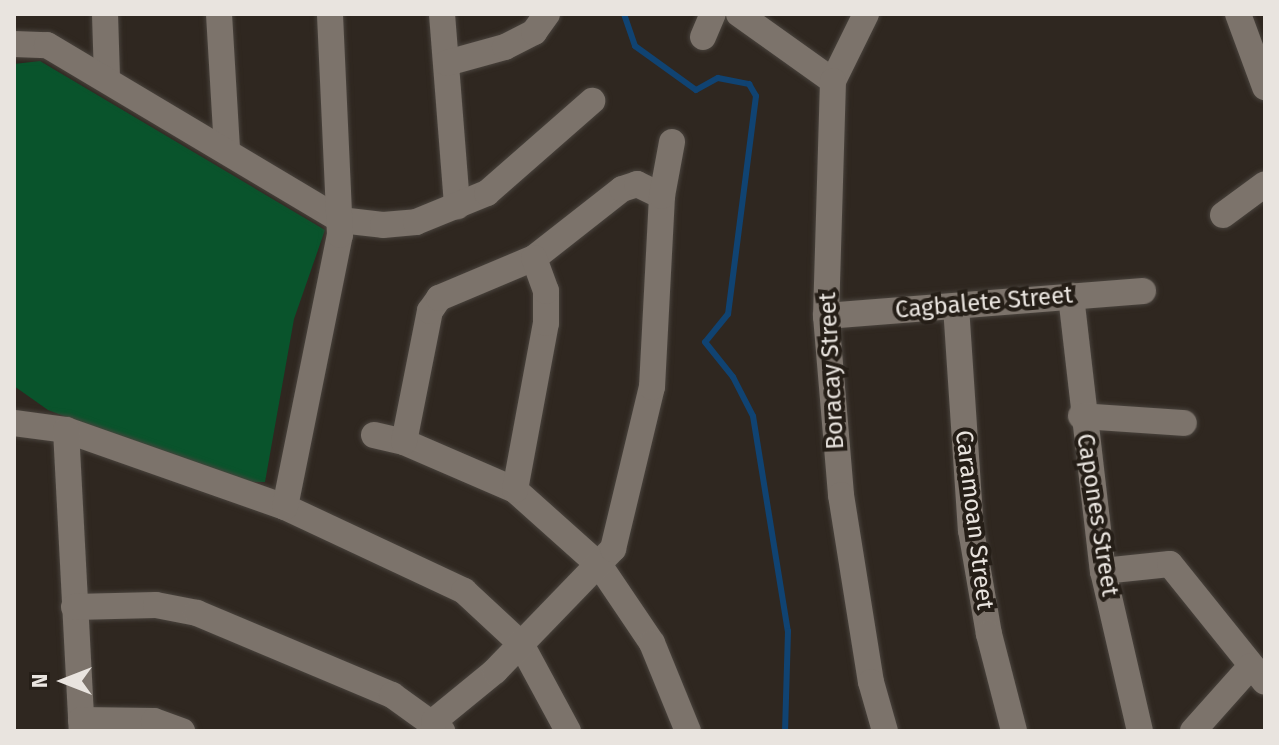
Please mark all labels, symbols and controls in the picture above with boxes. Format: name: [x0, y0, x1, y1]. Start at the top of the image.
street label: Cagbalete Street: [894, 281, 1074, 325]
street label: Boracay Street: [814, 292, 850, 450]
street label: Caramoan Street: [949, 429, 999, 611]
street label: Capones Street: [1070, 432, 1124, 598]
north arrow: [24, 641, 104, 721]
text: N: [26, 674, 53, 688]

